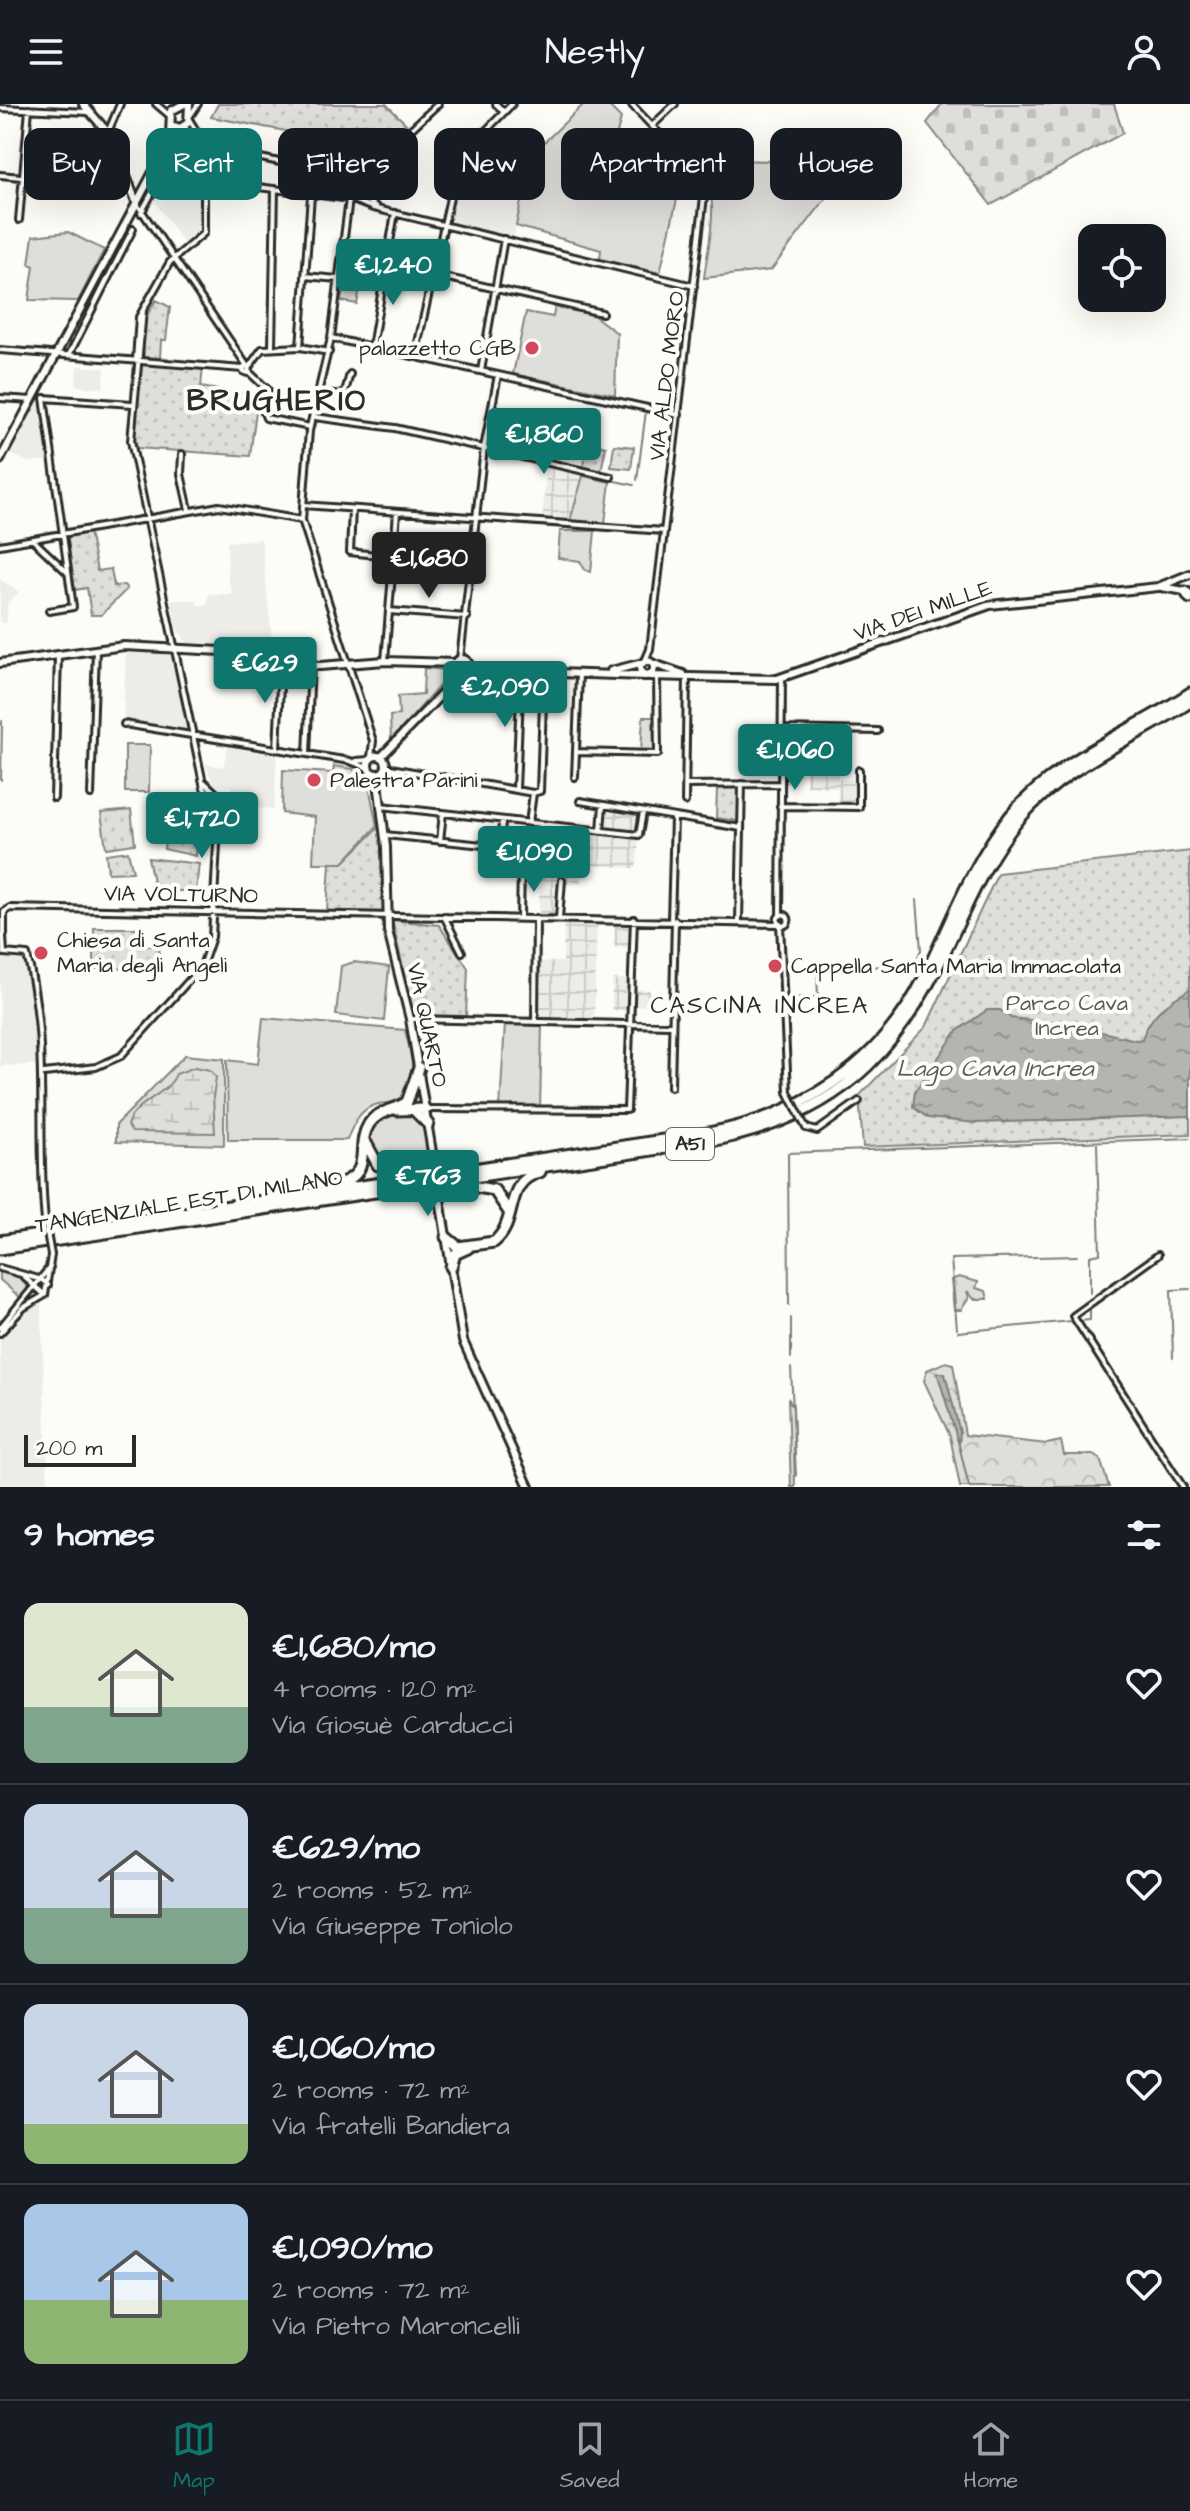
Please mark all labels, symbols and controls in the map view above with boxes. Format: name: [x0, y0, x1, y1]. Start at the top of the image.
text: Nestly: [545, 27, 645, 78]
icon: menu: [24, 30, 68, 74]
icon: person: [1122, 30, 1166, 74]
chip: Buy: [24, 128, 130, 200]
chip: Rent: [146, 128, 262, 200]
chip: Filters: [278, 128, 418, 200]
chip: New: [434, 128, 545, 200]
chip: Apartment: [561, 128, 754, 200]
chip: House: [770, 128, 902, 200]
map controls: [1078, 224, 1166, 312]
button: locate: [1078, 224, 1166, 312]
pin: €1,240: [328, 239, 458, 307]
text: €1,240: [354, 247, 432, 283]
street label: VIA ALDO MORO: [641, 289, 693, 463]
place label: palazzetto CGB: [359, 333, 516, 364]
marker: palazzetto CGB: [523, 339, 541, 357]
district label: BRUGHERIO: [187, 380, 367, 422]
pin: €1,860: [479, 408, 609, 476]
text: €1,860: [505, 416, 583, 452]
pin: €1,680: [364, 532, 494, 600]
text: €1,680: [390, 540, 468, 576]
street label: VIA DEI MILLE: [850, 573, 996, 649]
pin: €629: [218, 637, 312, 705]
text: €629: [232, 645, 298, 681]
pin: €2,090: [440, 661, 570, 729]
text: €2,090: [461, 669, 549, 705]
pin: €1,060: [730, 724, 860, 792]
text: €1,060: [756, 732, 834, 768]
place label: Palestra Parini: [330, 765, 478, 796]
marker: Palestra Parini: [305, 771, 323, 789]
pin: €1,720: [137, 792, 267, 860]
text: €1,720: [164, 800, 240, 836]
pin: €1,090: [469, 826, 599, 894]
text: €1,090: [496, 834, 572, 870]
street label: VIA VOLTURNO: [104, 878, 259, 912]
place label: Chiesa di Santa Maria degli Angeli: [57, 925, 227, 982]
marker: Chiesa di Santa Maria degli Angeli: [32, 944, 50, 962]
place label: Cappella Santa Maria Immacolata: [791, 951, 1121, 982]
marker: Cappella Santa Maria Immacolata: [766, 957, 784, 975]
street label: VIA QUARTO: [399, 960, 455, 1090]
park label: Parco Cava Increa: [1006, 988, 1128, 1044]
district label: CASCINA INCREA: [651, 989, 869, 1023]
water label: Lago Cava Increa: [896, 1052, 1095, 1087]
road number: A51: [666, 1128, 714, 1160]
pin: €763: [381, 1150, 475, 1218]
text: €763: [395, 1158, 461, 1194]
street label: TANGENZIALE EST DI MILANO: [33, 1162, 345, 1242]
scale bar: [24, 1431, 136, 1467]
text: 200 m: [36, 1433, 102, 1464]
text: 9 homes: [24, 1511, 155, 1559]
icon: filters: [1122, 1513, 1166, 1557]
text: €1,680/mo: [272, 1623, 435, 1671]
icon: home: [88, 1635, 184, 1731]
icon: heart: [1122, 1661, 1166, 1705]
text: 4 rooms · 120 m²: [272, 1671, 476, 1707]
text: Via Giosuè Carducci: [272, 1707, 513, 1743]
text: €629/mo: [272, 1824, 420, 1872]
icon: home: [88, 1836, 184, 1932]
icon: heart: [1122, 1862, 1166, 1906]
text: 2 rooms · 52 m²: [272, 1872, 472, 1908]
text: Via Giuseppe Toniolo: [272, 1908, 513, 1944]
text: €1,060/mo: [272, 2024, 435, 2072]
icon: home: [88, 2036, 184, 2132]
icon: heart: [1122, 2062, 1166, 2106]
text: 2 rooms · 72 m²: [272, 2072, 470, 2108]
text: Via fratelli Bandiera: [272, 2108, 510, 2144]
text: €1,090/mo: [272, 2224, 433, 2272]
icon: home: [88, 2236, 184, 2332]
icon: heart: [1122, 2262, 1166, 2306]
text: 2 rooms · 72 m²: [272, 2272, 470, 2308]
text: Via Pietro Maroncelli: [272, 2308, 520, 2344]
tab: Map: [172, 2417, 216, 2496]
tab: Saved: [560, 2417, 620, 2496]
tab: Home: [963, 2417, 1018, 2496]

